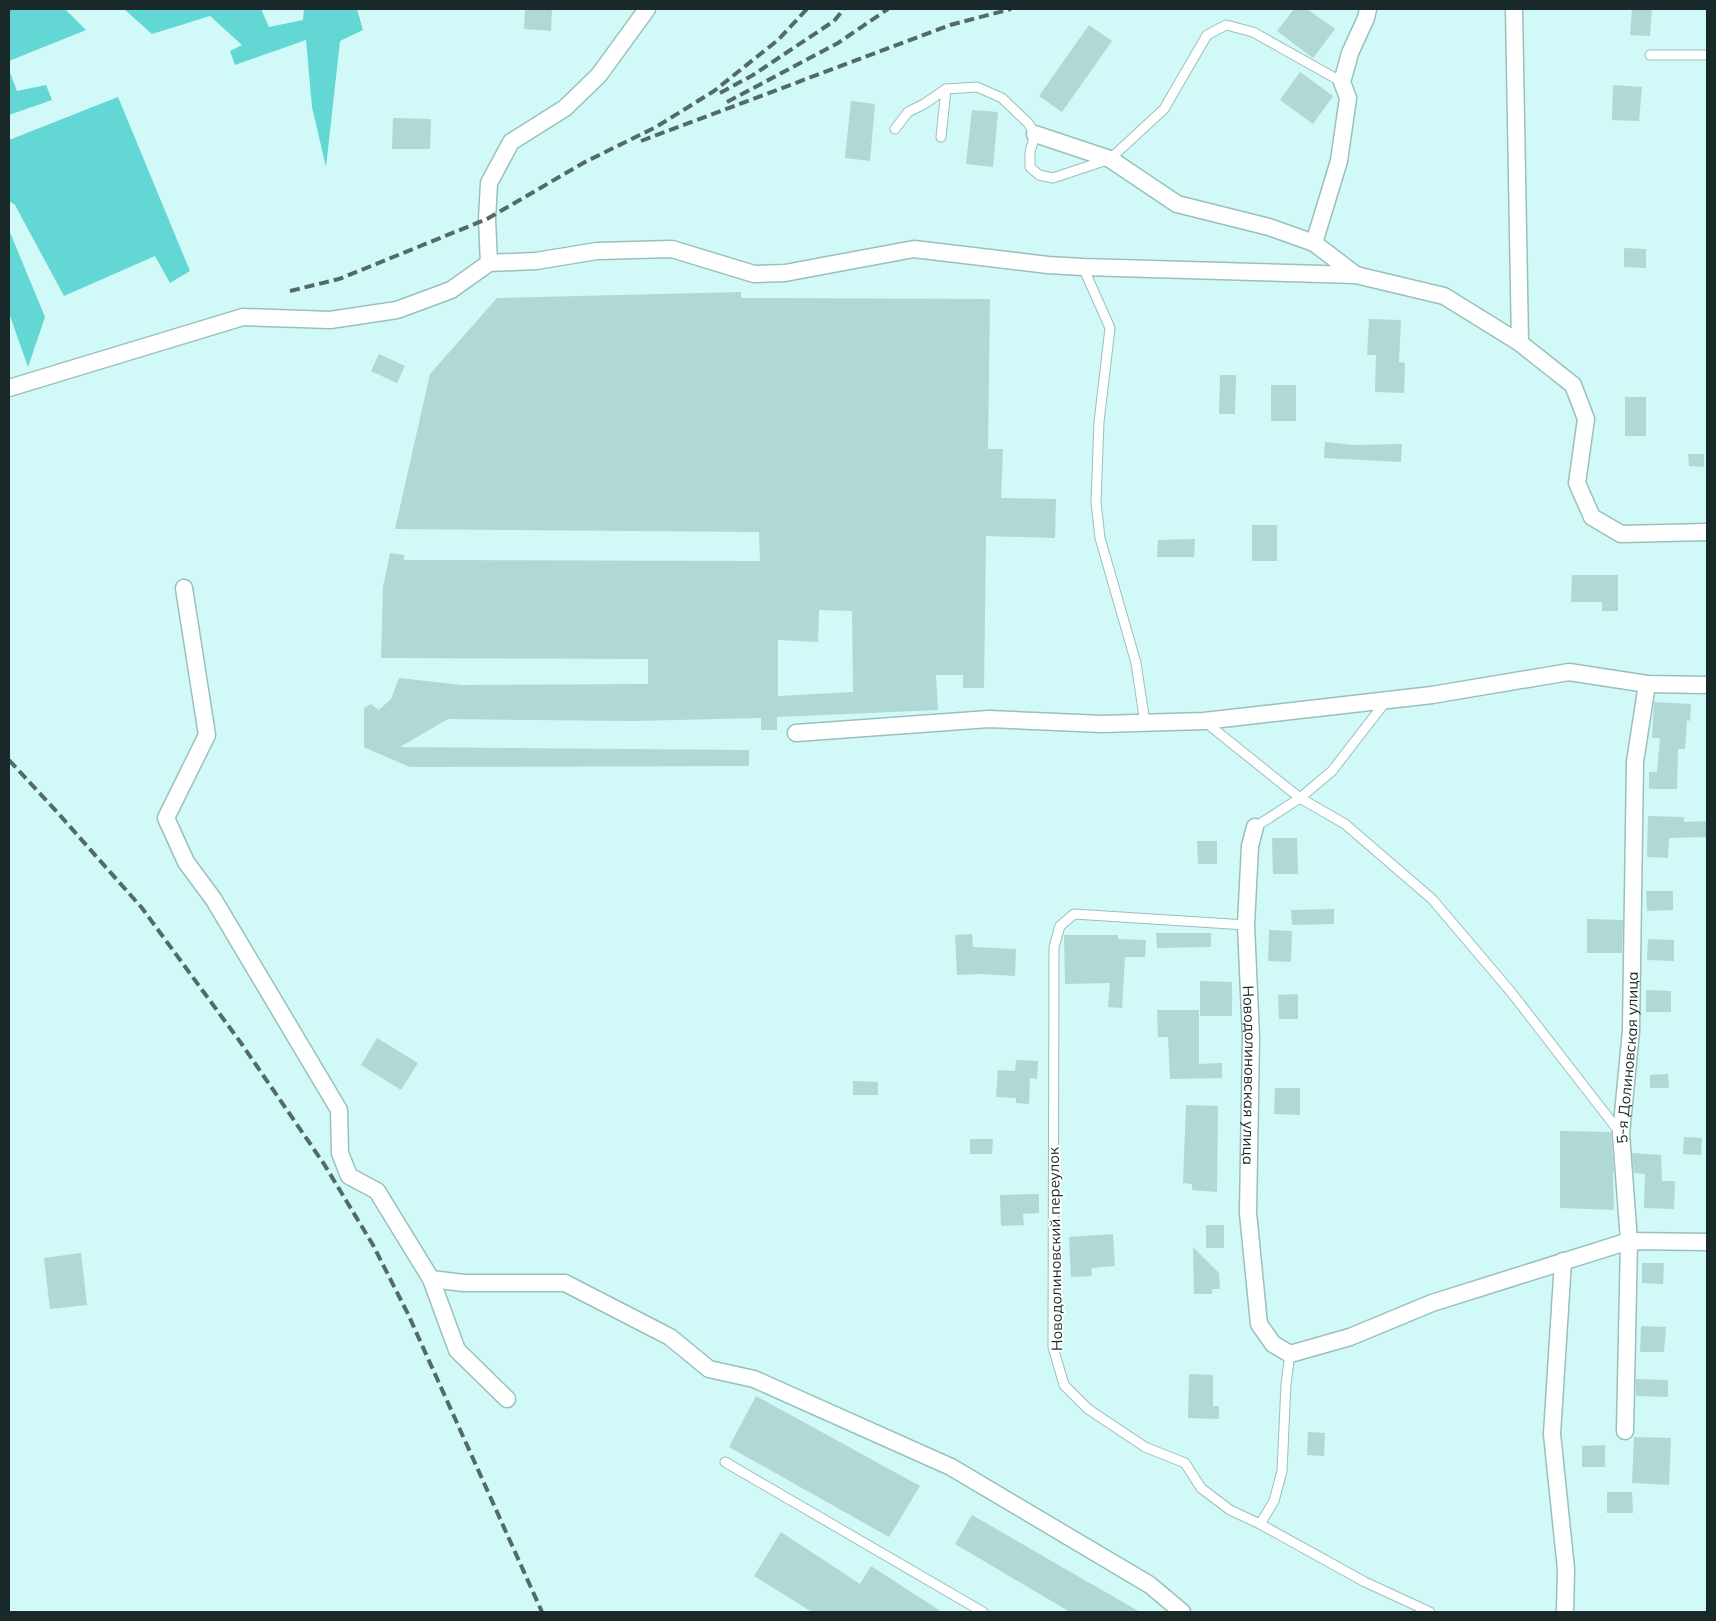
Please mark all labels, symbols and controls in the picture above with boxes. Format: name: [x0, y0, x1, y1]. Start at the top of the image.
street label: 5-я Долиновская улица: [1611, 971, 1641, 1144]
street label: Новодолиновская улица: [1239, 985, 1261, 1165]
street label: Новодолиновский переулок: [1044, 1146, 1066, 1351]

